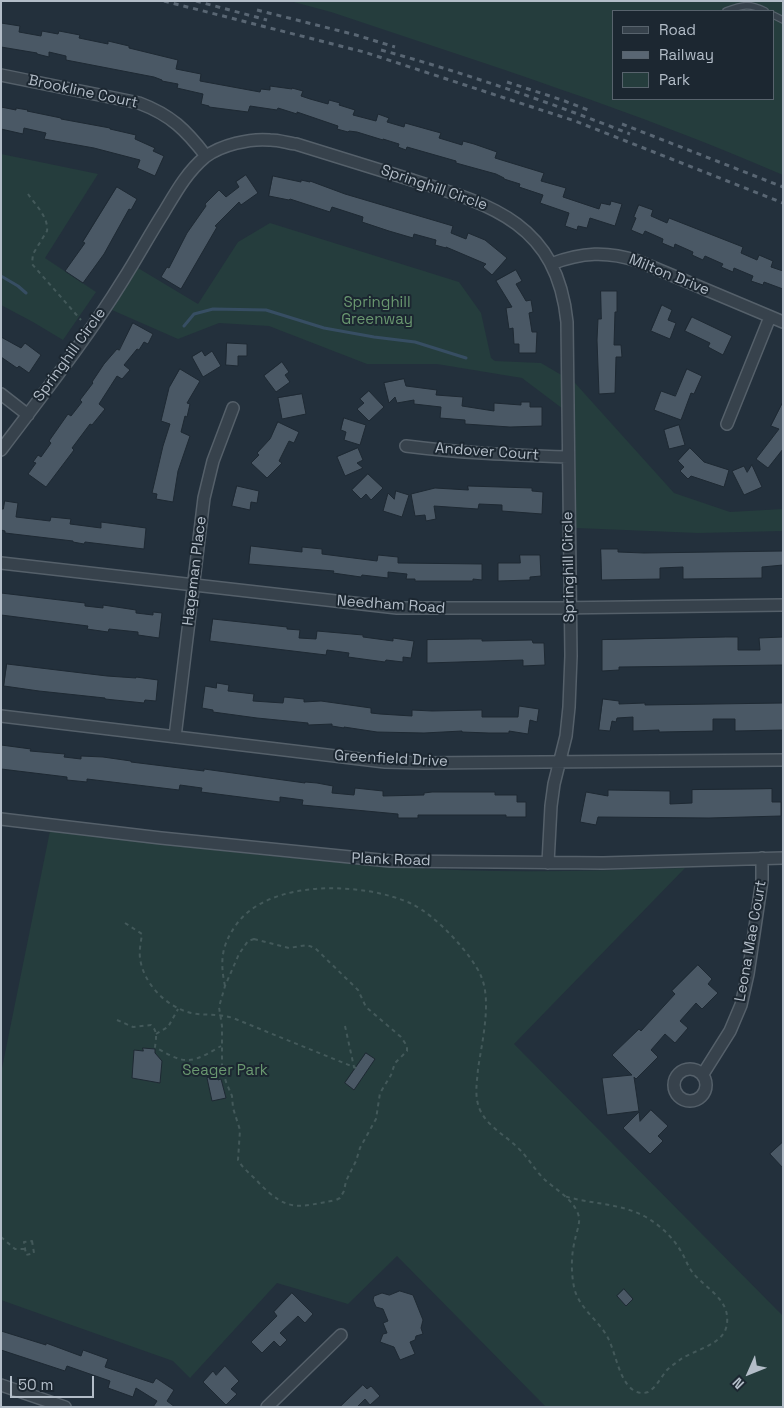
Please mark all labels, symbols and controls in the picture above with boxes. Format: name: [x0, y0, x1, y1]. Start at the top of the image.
legend: [612, 10, 774, 100]
text: Road: [659, 20, 696, 39]
text: Railway: [659, 45, 714, 64]
text: Park: [659, 70, 690, 89]
street label: Brookline Court: [26, 72, 140, 112]
street label: Springhill Circle: [378, 161, 490, 215]
street label: Milton Drive: [626, 251, 712, 299]
park label: Springhill Greenway: [341, 294, 413, 329]
street label: Springhill Circle: [30, 305, 110, 405]
street label: Andover Court: [434, 439, 540, 465]
street label: Springhill Circle: [559, 511, 579, 623]
street label: Hageman Place: [179, 515, 211, 627]
street label: Needham Road: [336, 592, 446, 618]
street label: Greenfield Drive: [334, 747, 448, 771]
street label: Plank Road: [351, 850, 431, 870]
street label: Leona Mae Court: [731, 879, 771, 1003]
park label: Seager Park: [182, 1062, 268, 1080]
north arrow: [724, 1348, 774, 1398]
scale bar: [12, 1366, 96, 1398]
text: N: [728, 1374, 748, 1393]
text: 50 m: [18, 1375, 53, 1394]

